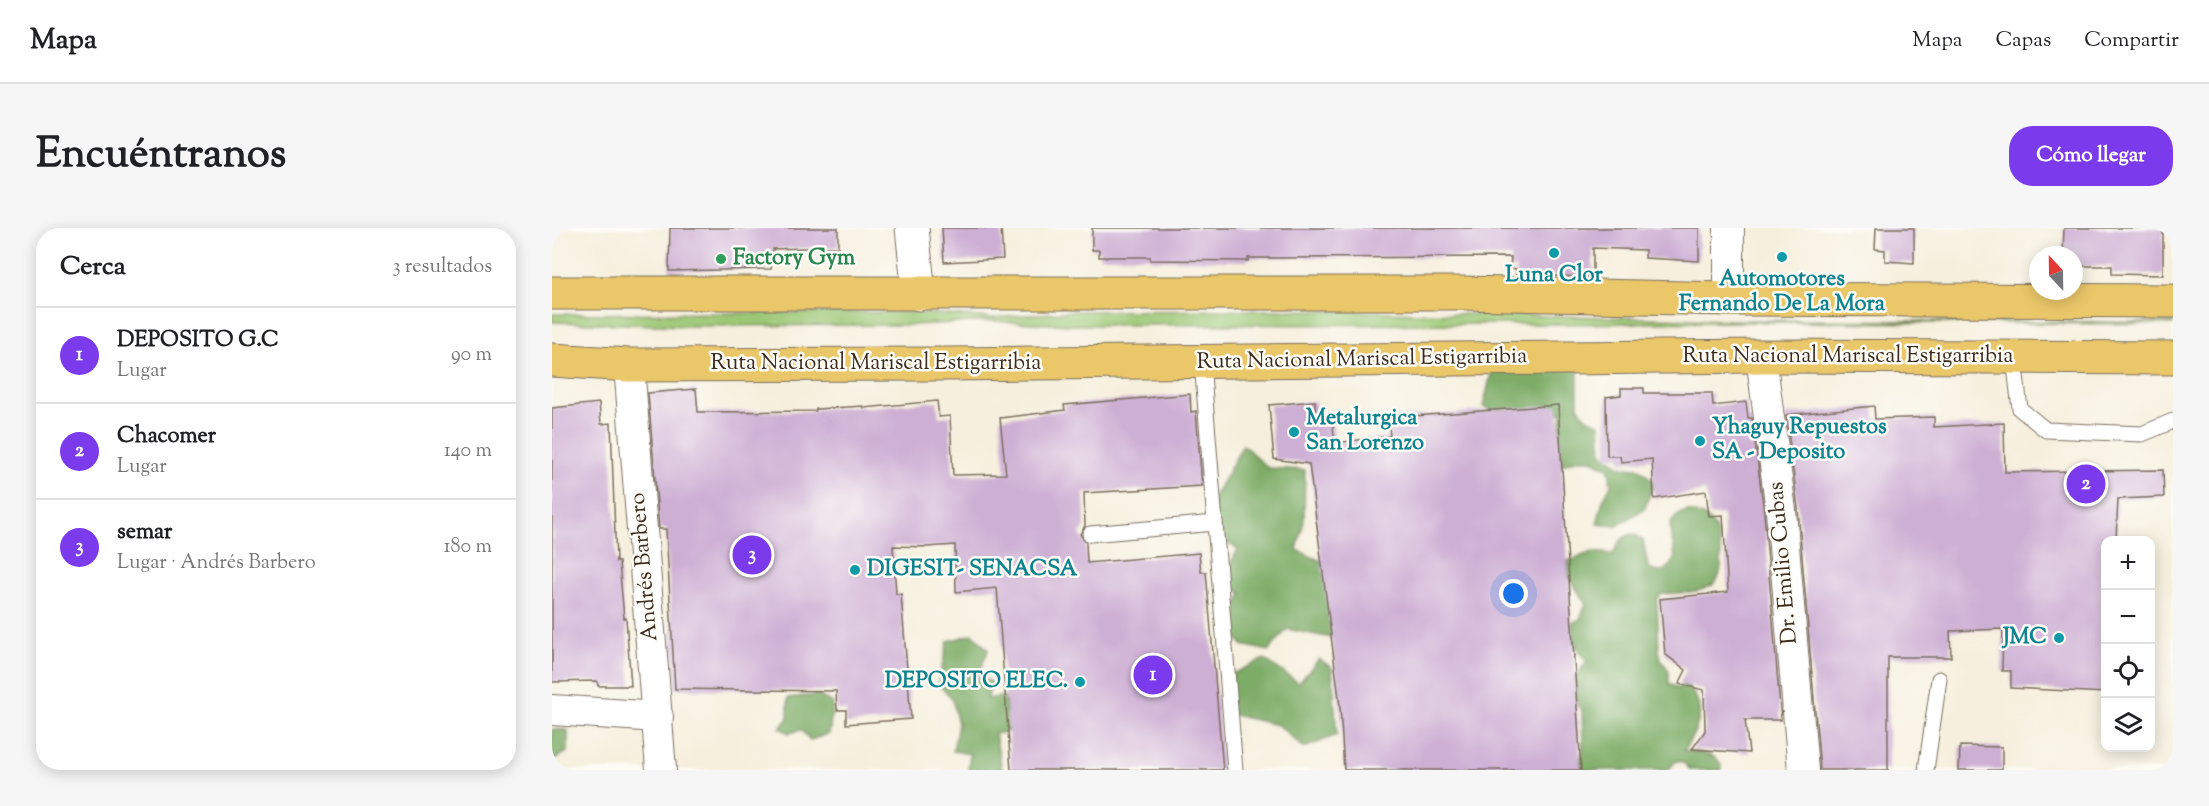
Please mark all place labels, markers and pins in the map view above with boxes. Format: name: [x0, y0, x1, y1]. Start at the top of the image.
place label: Factory Gym: [733, 243, 856, 275]
marker: Luna Clor: [1547, 246, 1561, 260]
marker: Automotores Fernando De La Mora: [1775, 250, 1789, 264]
marker: Factory Gym: [714, 252, 728, 266]
place label: Luna Clor: [1505, 260, 1604, 292]
place label: Automotores Fernando De La Mora: [1679, 264, 1886, 321]
place label: Metalurgica San Lorenzo: [1306, 403, 1424, 460]
place label: Yhaguy Repuestos SA - Deposito: [1712, 412, 1887, 469]
marker: Metalurgica San Lorenzo: [1287, 425, 1301, 439]
marker: Yhaguy Repuestos SA - Deposito: [1693, 434, 1707, 448]
pin: 2: [2066, 462, 2105, 506]
pin: 3: [732, 532, 772, 578]
place label: DIGESIT- SENACSA: [867, 554, 1078, 586]
marker: DIGESIT- SENACSA: [848, 563, 862, 577]
place label: JMC: [2001, 622, 2047, 654]
marker: JMC: [2052, 631, 2066, 645]
pin: 1: [1134, 652, 1172, 698]
place label: DEPOSITO ELEC.: [885, 666, 1068, 698]
marker: DEPOSITO ELEC.: [1073, 675, 1087, 689]

